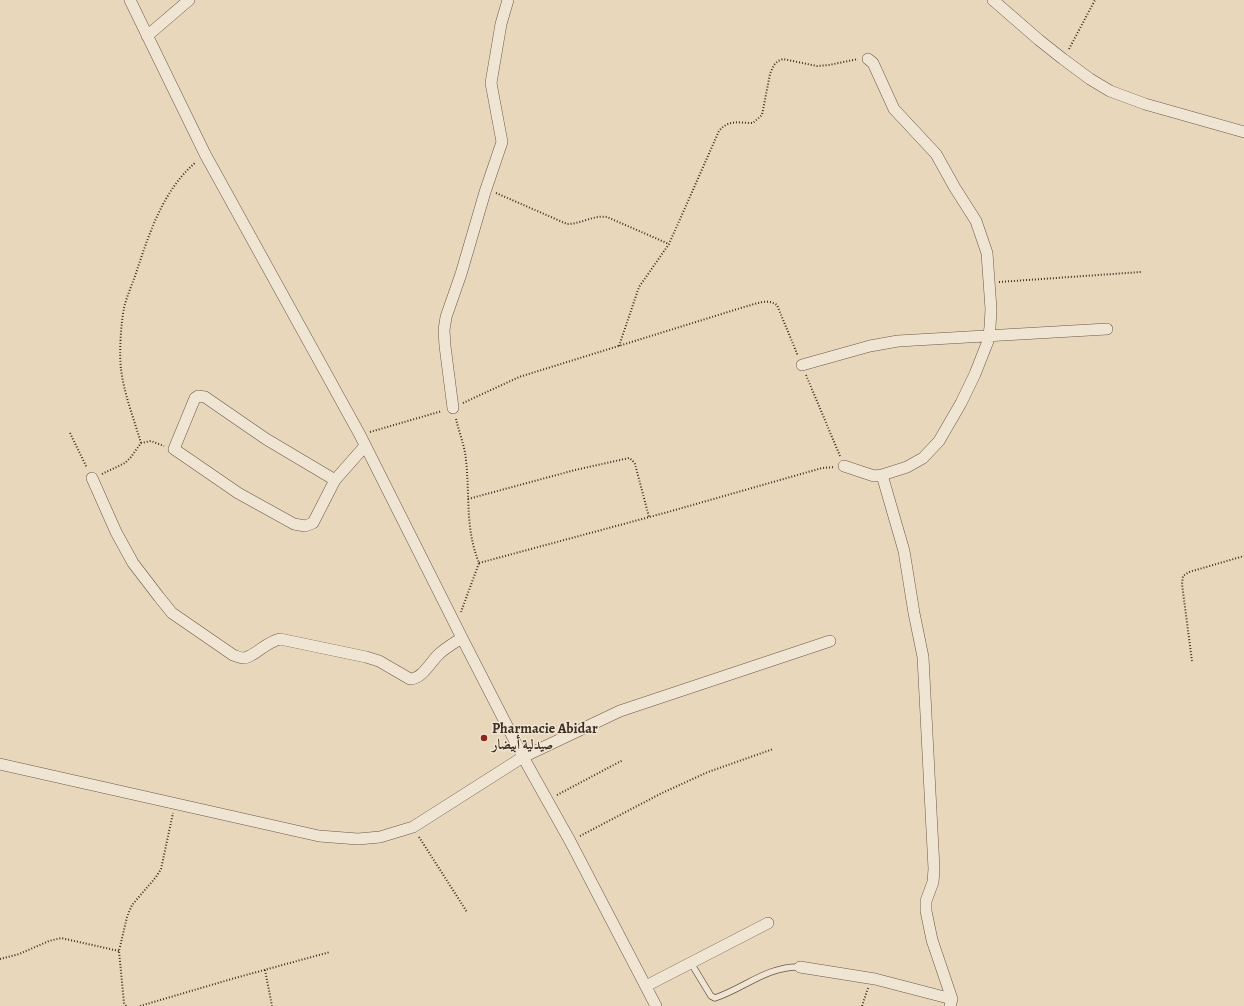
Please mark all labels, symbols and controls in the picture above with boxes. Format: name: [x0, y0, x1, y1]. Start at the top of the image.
place label: Pharmacie Abidar صيدلية أبيضار: [492, 722, 598, 754]
marker: Pharmacie Abidar صيدلية أبيضار: [479, 733, 489, 743]

